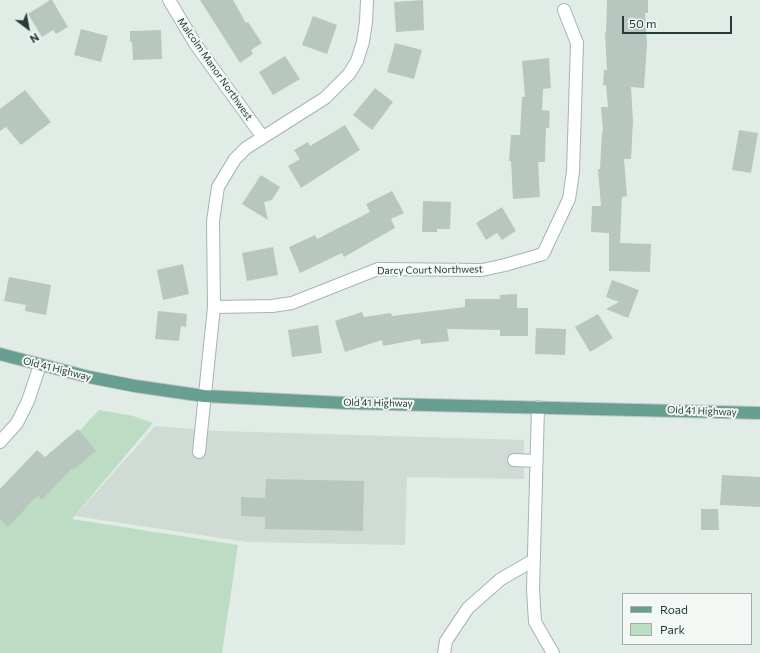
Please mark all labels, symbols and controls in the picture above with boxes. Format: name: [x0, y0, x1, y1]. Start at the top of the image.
north arrow: [8, 8, 48, 48]
scale bar: [624, 8, 734, 34]
street label: Malcolm Manor Northwest: [175, 15, 255, 123]
text: 50 m: [629, 16, 657, 30]
text: N: [28, 31, 42, 46]
street label: Darcy Court Northwest: [377, 263, 483, 277]
street label: Old 41 Highway: [22, 355, 92, 383]
street label: Old 41 Highway: [343, 396, 413, 410]
street label: Old 41 Highway: [667, 404, 737, 418]
legend: [622, 593, 752, 645]
text: Road: [660, 602, 688, 616]
text: Park: [660, 622, 685, 636]

